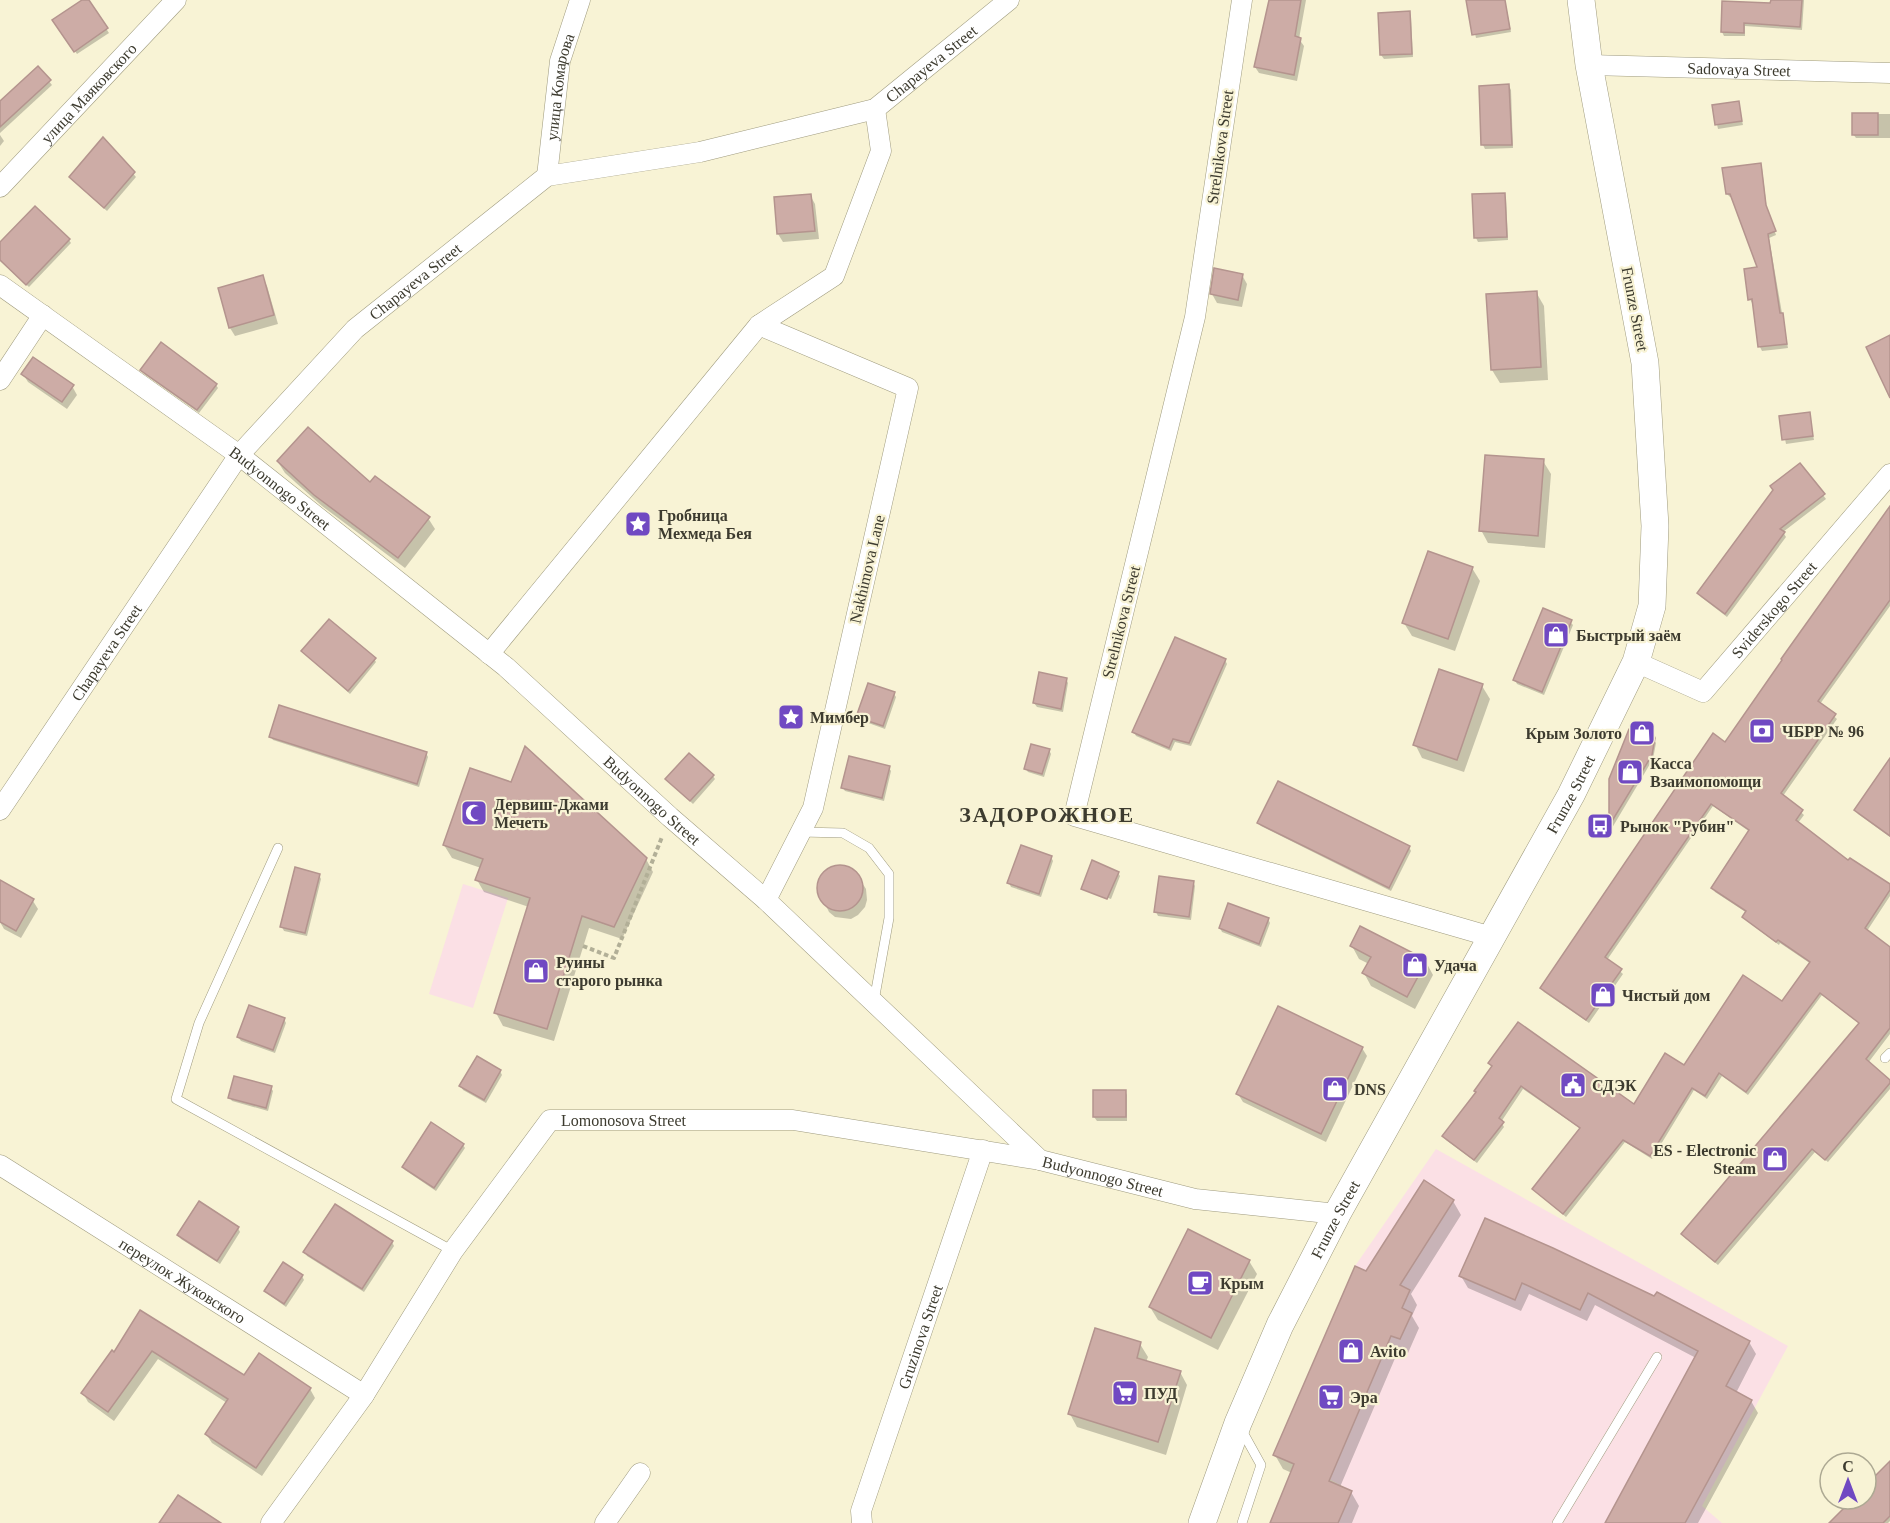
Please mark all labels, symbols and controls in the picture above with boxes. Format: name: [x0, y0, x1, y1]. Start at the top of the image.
street label: Chapayeva Street: [882, 21, 980, 106]
street label: улица Комарова: [543, 31, 577, 142]
street label: улица Маяковского: [37, 40, 139, 147]
street label: Sadovaya Street: [1687, 59, 1791, 79]
street label: Strelnikova Street: [1204, 88, 1237, 205]
street label: Chapayeva Street: [366, 239, 465, 323]
street label: Frunze Street: [1618, 265, 1652, 353]
street label: Budyonnogo Street: [226, 443, 335, 533]
place label: Гробница Мехмеда Бея: [658, 507, 752, 542]
place icon: Гробница Мехмеда Бея: [623, 509, 653, 539]
street label: Nakhimova Lane: [846, 513, 888, 625]
street label: Sviderskogo Street: [1728, 558, 1820, 661]
street label: Strelnikova Street: [1099, 564, 1143, 680]
street label: Chapayeva Street: [68, 601, 145, 704]
shop icon: Быстрый заём: [1541, 620, 1571, 650]
place label: Быстрый заём: [1576, 627, 1681, 645]
place icon: Мимбер: [776, 702, 806, 732]
place label: Мимбер: [810, 709, 869, 727]
bank icon: ЧБРР № 96: [1747, 716, 1777, 746]
shop icon: Крым Золото: [1627, 718, 1657, 748]
place label: ЧБРР № 96: [1782, 723, 1864, 740]
place label: Крым Золото: [1525, 725, 1622, 743]
street label: Budyonnogo Street: [600, 752, 704, 848]
street label: Frunze Street: [1543, 752, 1598, 836]
place label: Касса Взаимопомощи: [1650, 755, 1761, 790]
shop icon: Касса Взаимопомощи: [1615, 757, 1645, 787]
place label: Дервиш-Джами Мечеть: [494, 796, 609, 831]
mosque icon: Дервиш-Джами Мечеть: [459, 798, 489, 828]
district label: ЗАДОРОЖНОЕ: [959, 802, 1135, 827]
bus stop icon: Рынок "Рубин": [1585, 811, 1615, 841]
place label: Рынок "Рубин": [1620, 818, 1734, 836]
shop icon: Удача: [1400, 950, 1430, 980]
place label: Руины старого рынка: [556, 954, 663, 990]
shop icon: Руины старого рынка: [521, 956, 551, 986]
place label: Удача: [1434, 957, 1477, 974]
shop icon: Чистый дом: [1588, 980, 1618, 1010]
place label: Чистый дом: [1622, 987, 1710, 1004]
public building icon: СДЭК: [1558, 1070, 1588, 1100]
shop icon: DNS: [1320, 1074, 1350, 1104]
place label: СДЭК: [1592, 1077, 1637, 1095]
place label: DNS: [1354, 1081, 1386, 1098]
street label: Lomonosova Street: [561, 1112, 687, 1129]
place label: ES - Electronic Steam: [1653, 1142, 1757, 1177]
shop icon: ES - Electronic Steam: [1760, 1144, 1790, 1174]
street label: Budyonnogo Street: [1041, 1152, 1166, 1199]
street label: Frunze Street: [1307, 1177, 1363, 1261]
street label: переулок Жуковского: [116, 1234, 249, 1326]
cafe icon: Крым: [1185, 1268, 1215, 1298]
place label: Крым: [1220, 1275, 1264, 1293]
street label: Gruzinova Street: [894, 1282, 946, 1391]
shop icon: Avito: [1336, 1336, 1366, 1366]
place label: Avito: [1370, 1343, 1406, 1360]
supermarket icon: ПУД: [1110, 1378, 1140, 1408]
supermarket icon: Эра: [1316, 1382, 1346, 1412]
place label: ПУД: [1144, 1385, 1178, 1403]
place label: Эра: [1350, 1389, 1378, 1407]
north arrow: [1818, 1451, 1878, 1511]
text: С: [1842, 1458, 1854, 1475]

